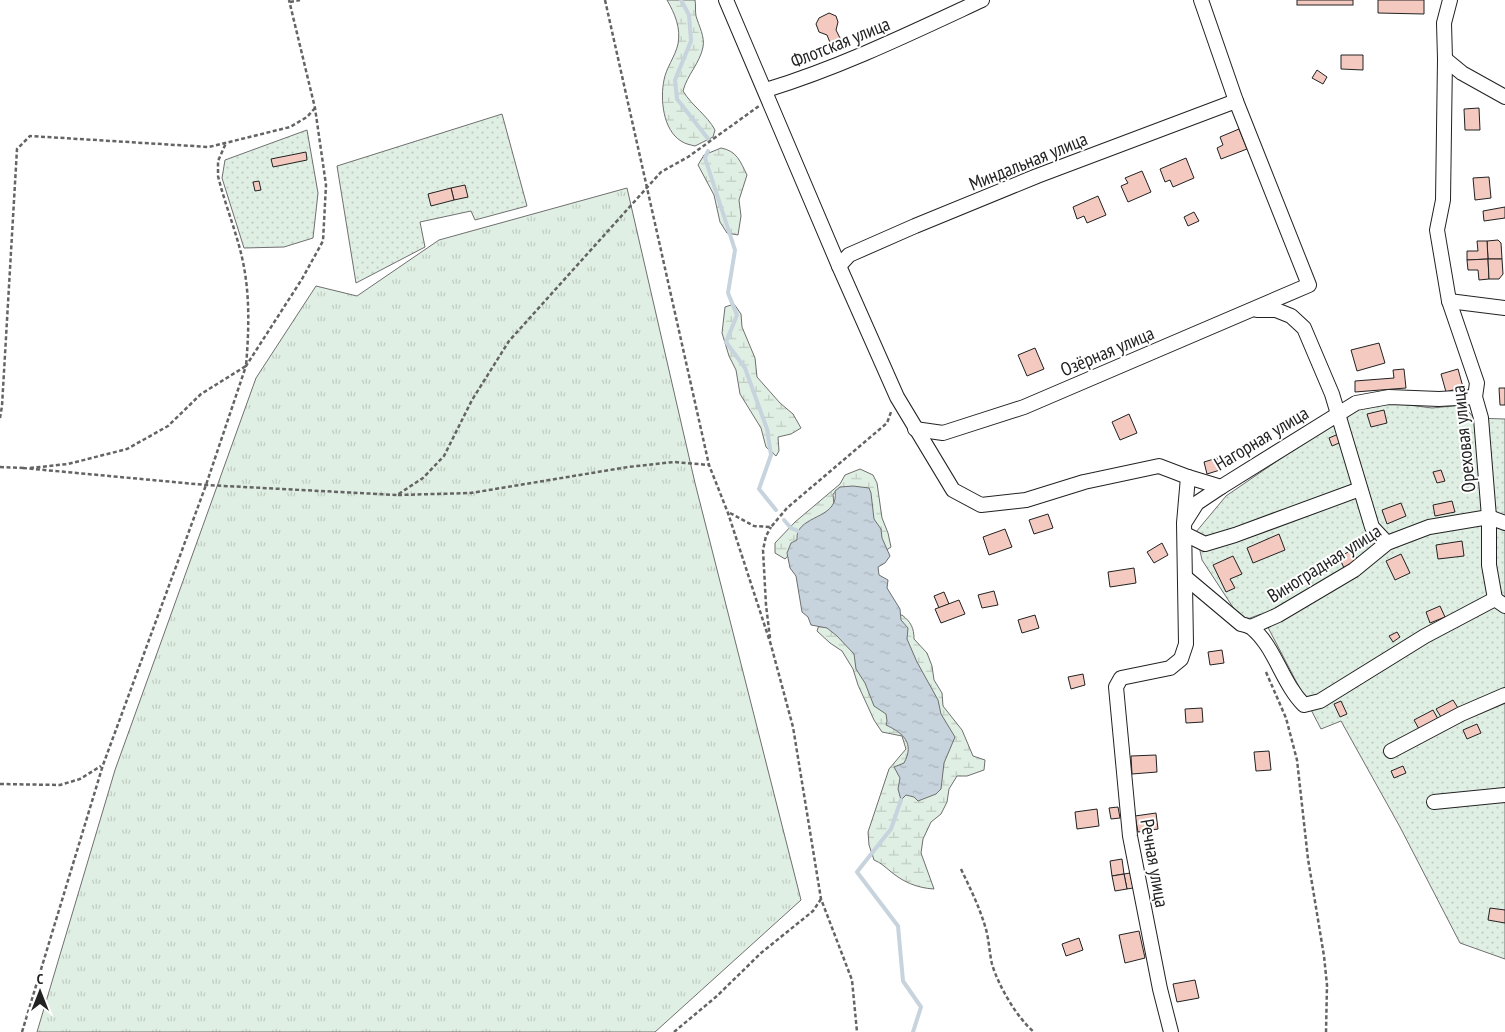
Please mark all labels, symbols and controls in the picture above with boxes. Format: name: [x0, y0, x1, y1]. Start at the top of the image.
street label: Флотская улица: [787, 11, 893, 73]
street label: Миндальная улица: [965, 126, 1091, 196]
street label: Озёрная улица: [1057, 321, 1157, 381]
street label: Ореховая улица: [1445, 384, 1481, 494]
street label: Нагорная улица: [1209, 400, 1313, 476]
street label: Виноградная улица: [1263, 518, 1385, 608]
street label: Речная улица: [1135, 817, 1175, 909]
north arrow: [15, 967, 65, 1017]
text: С: [37, 970, 44, 988]

